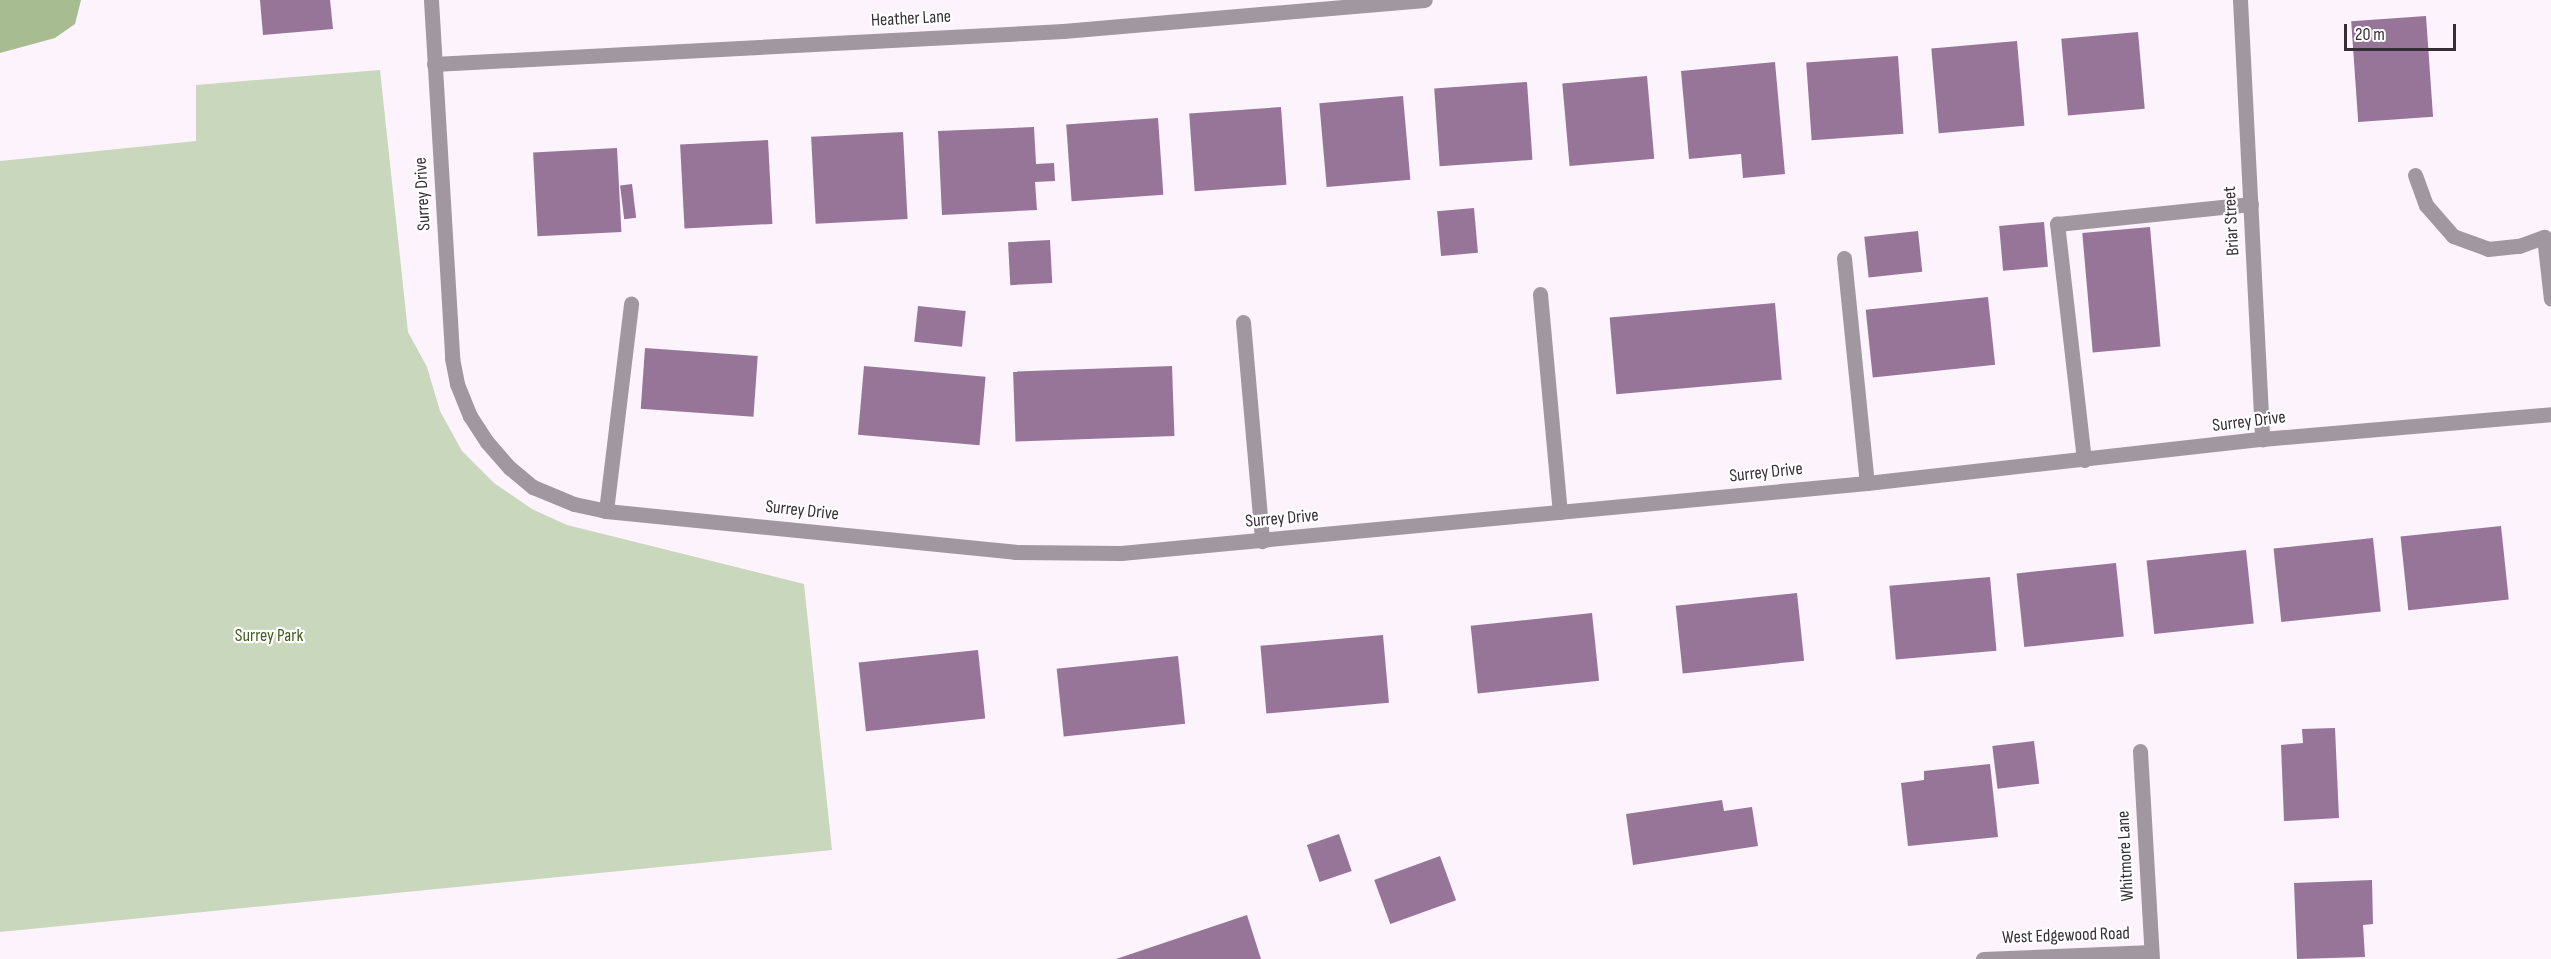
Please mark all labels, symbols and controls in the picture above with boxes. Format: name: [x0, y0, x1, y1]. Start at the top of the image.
street label: Heather Lane: [870, 6, 952, 32]
scale bar: [2347, 12, 2460, 50]
text: 20 m: [2355, 24, 2385, 45]
street label: Surrey Drive: [410, 157, 436, 231]
street label: Briar Street: [2219, 186, 2245, 256]
street label: Surrey Drive: [2211, 407, 2287, 437]
street label: Surrey Drive: [1728, 458, 1804, 488]
street label: Surrey Drive: [764, 496, 840, 526]
street label: Surrey Drive: [1244, 505, 1320, 533]
park label: Surrey Park: [235, 625, 303, 647]
street label: Whitmore Lane: [2113, 810, 2139, 902]
street label: West Edgewood Road: [2002, 923, 2130, 949]

